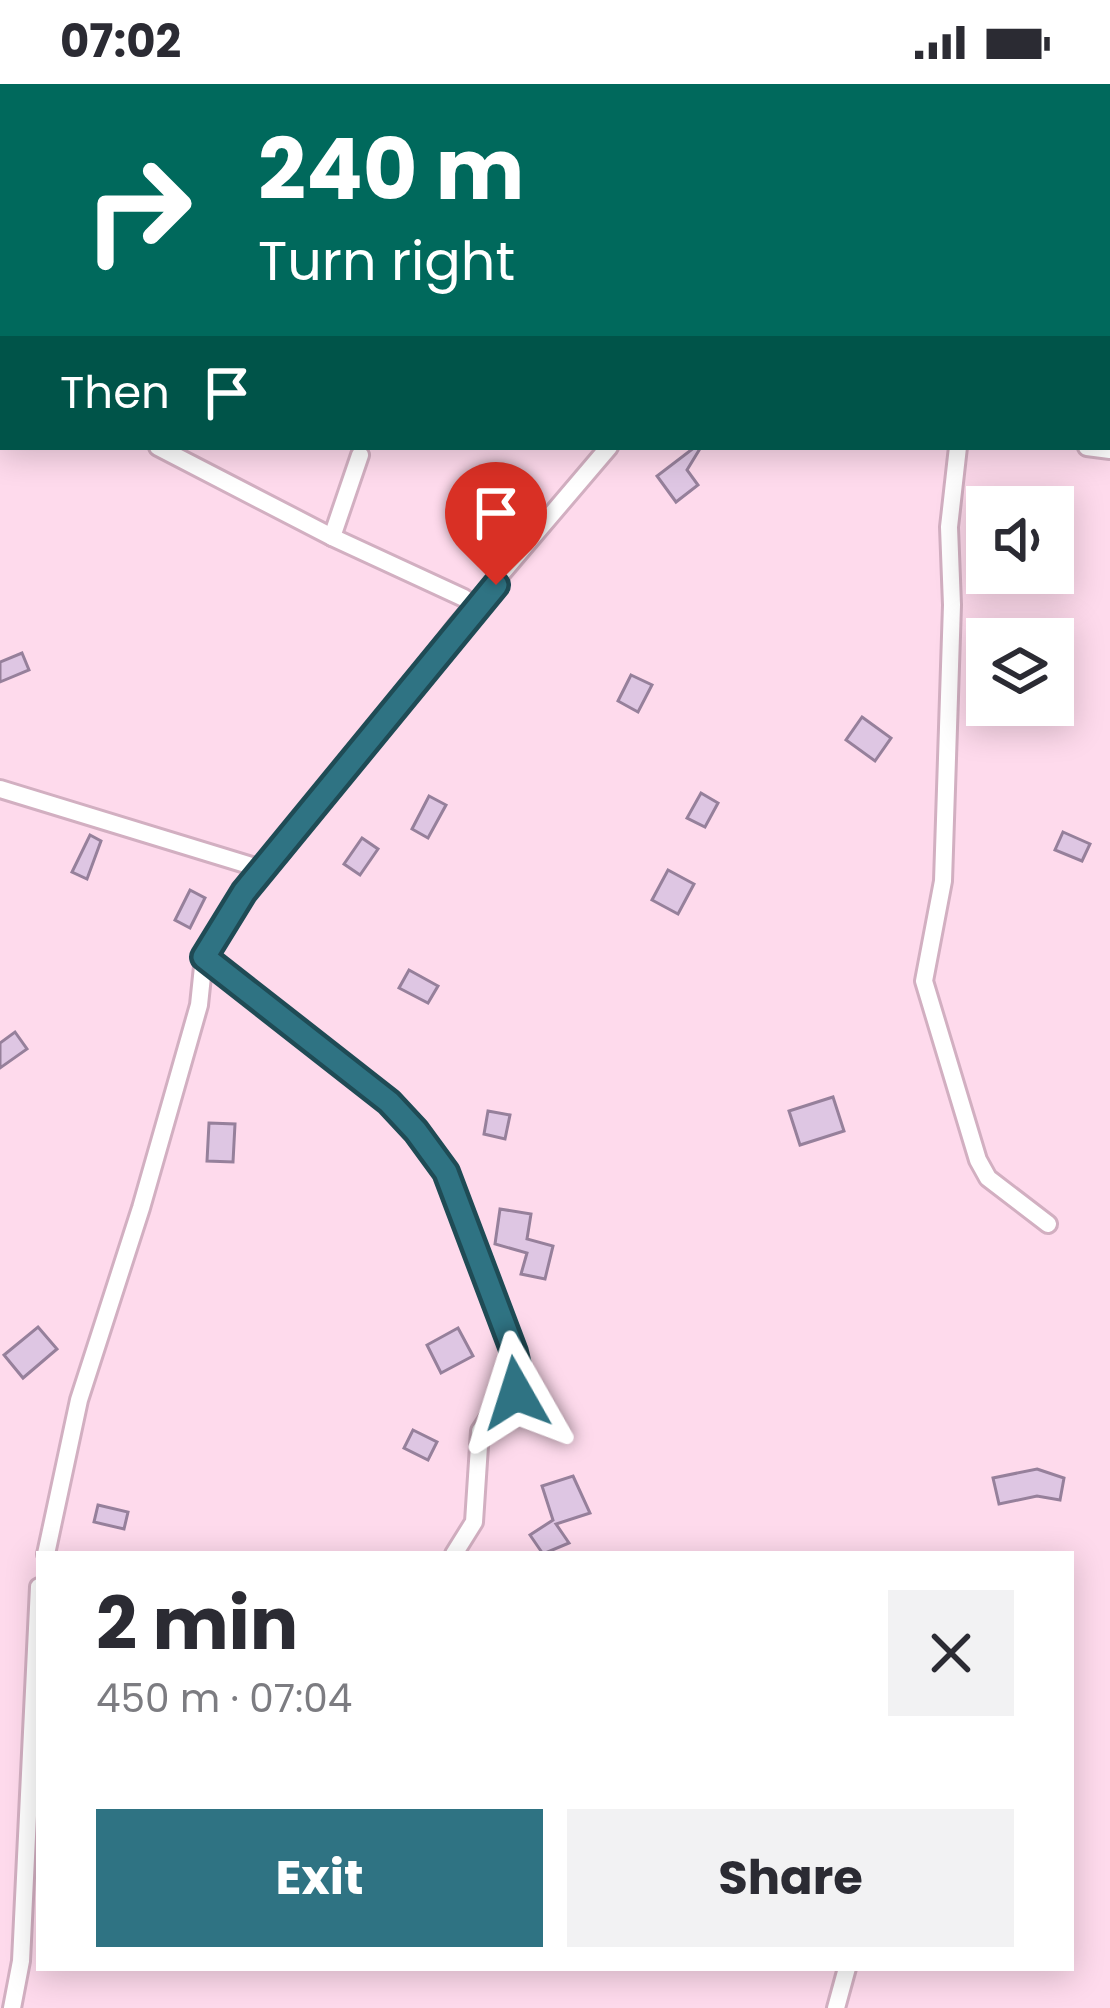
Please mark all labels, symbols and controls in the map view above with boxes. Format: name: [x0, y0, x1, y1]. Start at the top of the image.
text: 07:02: [60, 10, 181, 73]
text: 240 m: [258, 111, 524, 228]
icon: right: [60, 132, 216, 288]
text: Turn right: [258, 223, 515, 299]
icon: arrive: [194, 360, 260, 426]
text: Then: [60, 361, 170, 424]
pin: [445, 462, 547, 585]
icon: arrive: [463, 480, 529, 546]
map controls: [966, 486, 1074, 726]
button: sound: [966, 486, 1074, 594]
button: layers: [966, 618, 1074, 726]
position arrow: [453, 1330, 579, 1456]
text: 2 min: [96, 1573, 298, 1674]
button: close: [888, 1590, 1014, 1716]
text: 450 m · 07:04: [96, 1671, 352, 1726]
button: Exit: [96, 1809, 543, 1947]
button: Share: [567, 1809, 1014, 1947]

